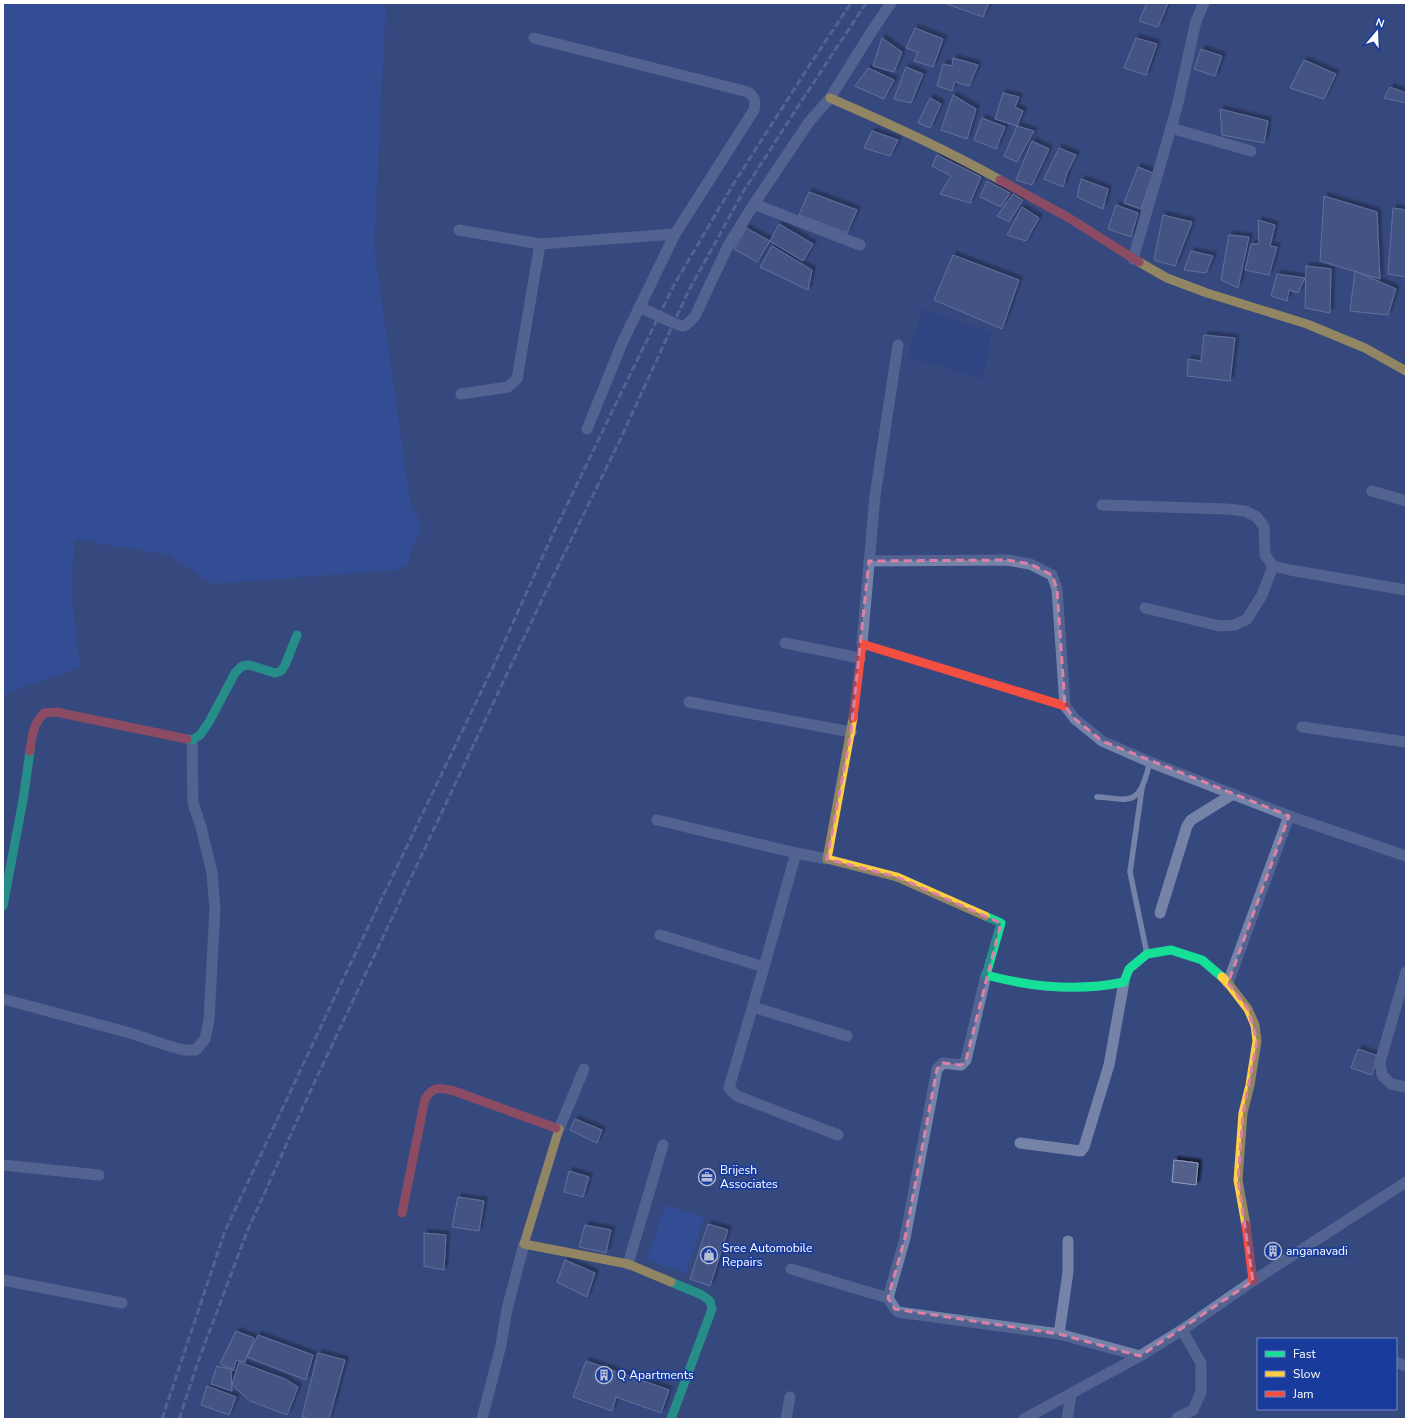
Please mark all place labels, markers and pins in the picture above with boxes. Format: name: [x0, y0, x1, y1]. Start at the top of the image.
place label: Brijesh Associates: [720, 1162, 778, 1192]
office icon: Brijesh Associates: [697, 1167, 717, 1187]
place label: Sree Automobile Repairs: [722, 1240, 812, 1270]
building icon: anganavadi: [1263, 1241, 1283, 1261]
place label: anganavadi: [1286, 1243, 1348, 1259]
shop icon: Sree Automobile Repairs: [699, 1245, 719, 1265]
building icon: Q Apartments: [594, 1365, 614, 1385]
place label: Q Apartments: [617, 1367, 694, 1383]

